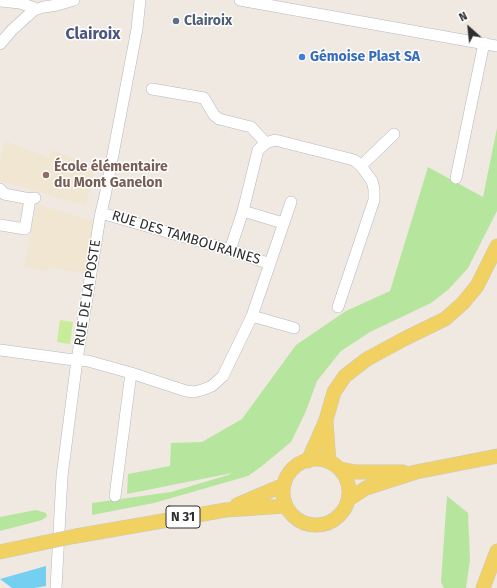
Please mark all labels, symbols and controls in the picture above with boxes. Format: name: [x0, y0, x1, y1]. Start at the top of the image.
north arrow: [449, 8, 489, 48]
text: N: [457, 9, 470, 24]
place label: Clairoix: [184, 13, 232, 29]
marker: Clairoix: [171, 16, 181, 26]
district label: Clairoix: [66, 25, 120, 45]
place label: Gémoise Plast SA: [310, 49, 420, 65]
marker: Gémoise Plast SA: [297, 52, 307, 62]
place label: École élémentaire du Mont Ganelon: [54, 159, 168, 192]
marker: École élémentaire du Mont Ganelon: [41, 170, 51, 180]
street label: RUE DES TAMBOURAINES: [110, 207, 262, 269]
street label: RUE DE LA POSTE: [71, 239, 105, 347]
road number: N 31: [166, 506, 200, 528]

